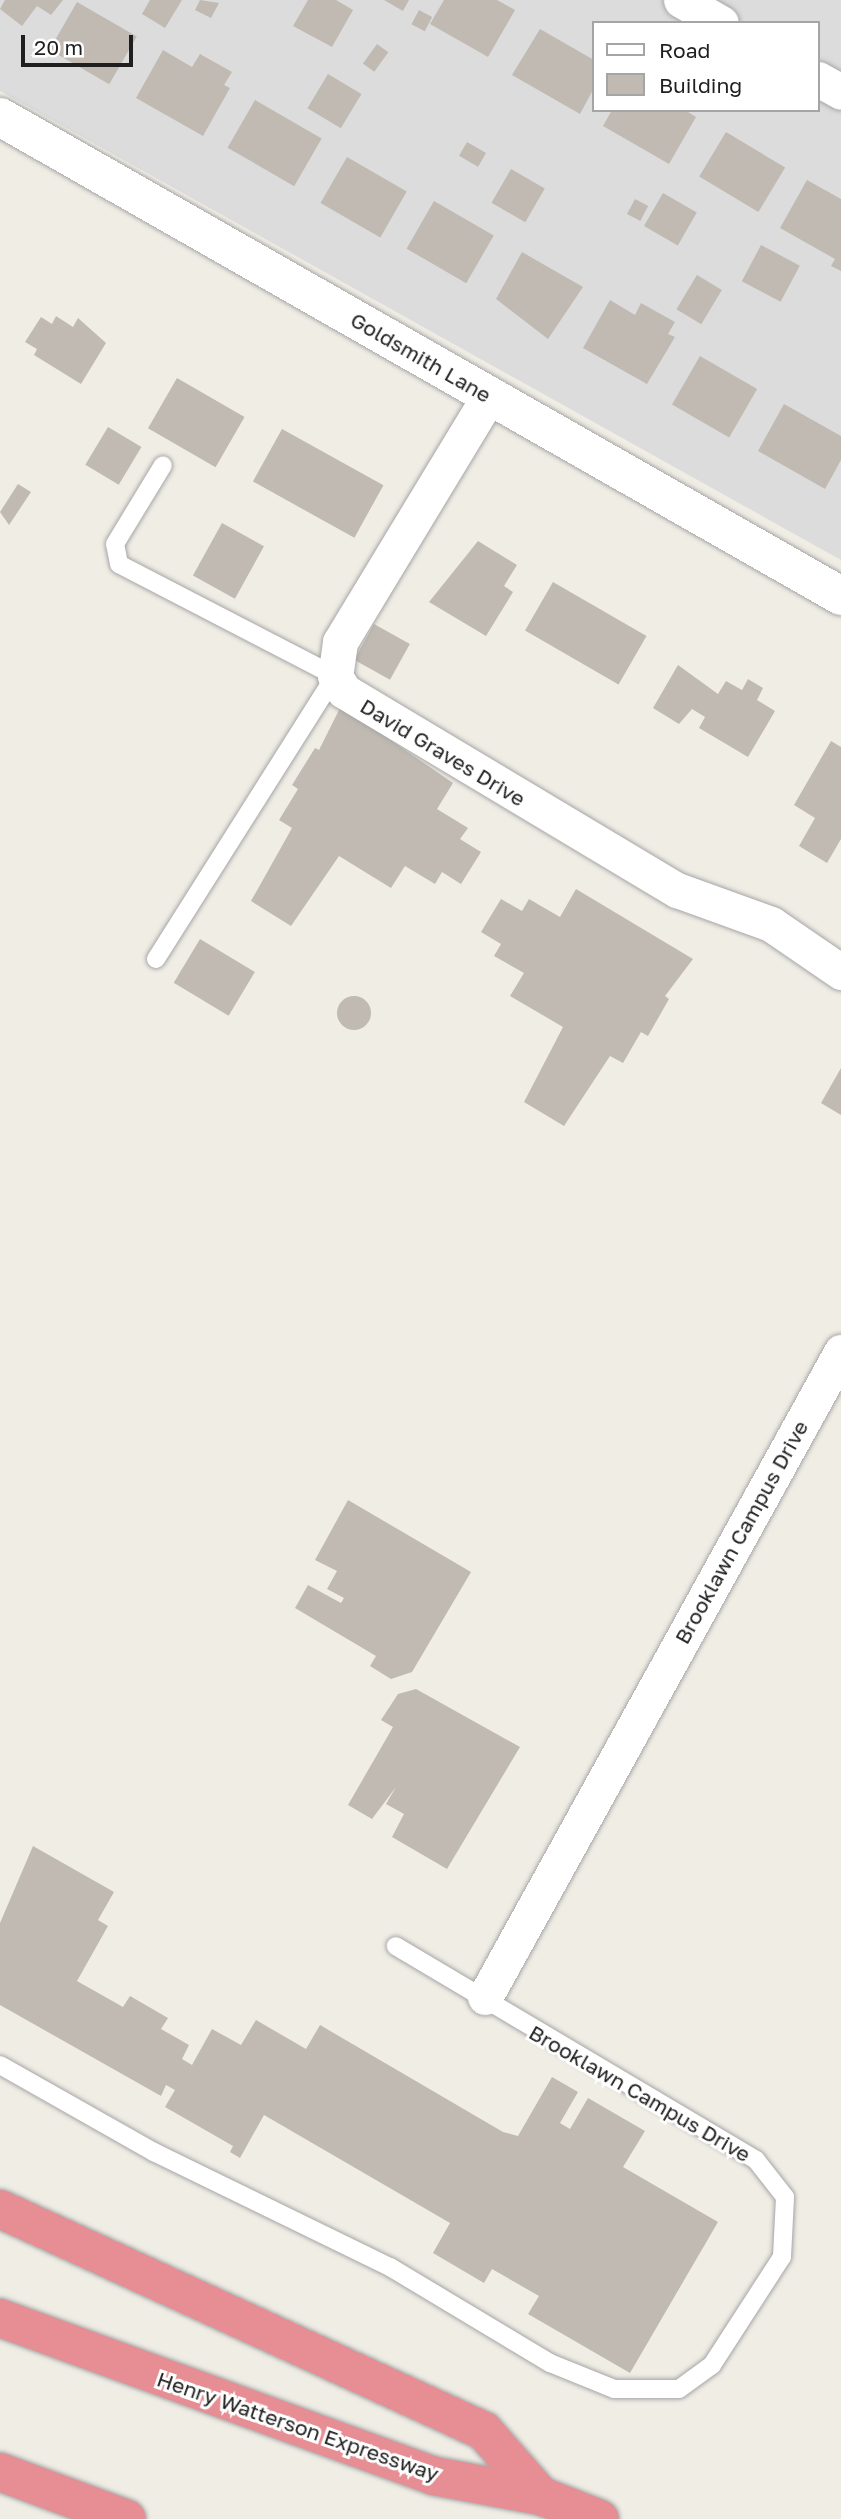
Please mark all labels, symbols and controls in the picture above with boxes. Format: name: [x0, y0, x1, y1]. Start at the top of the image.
scale bar: [24, 21, 136, 65]
legend: [592, 21, 820, 112]
text: 20 m: [34, 34, 83, 60]
text: Road: [659, 37, 710, 63]
text: Building: [659, 72, 742, 98]
street label: Goldsmith Lane: [346, 307, 496, 407]
street label: David Graves Drive: [356, 693, 530, 811]
street label: Brooklawn Campus Drive: [669, 1416, 813, 1648]
street label: Brooklawn Campus Drive: [525, 2019, 755, 2167]
street label: Henry Watterson Expressway: [154, 2366, 442, 2486]

